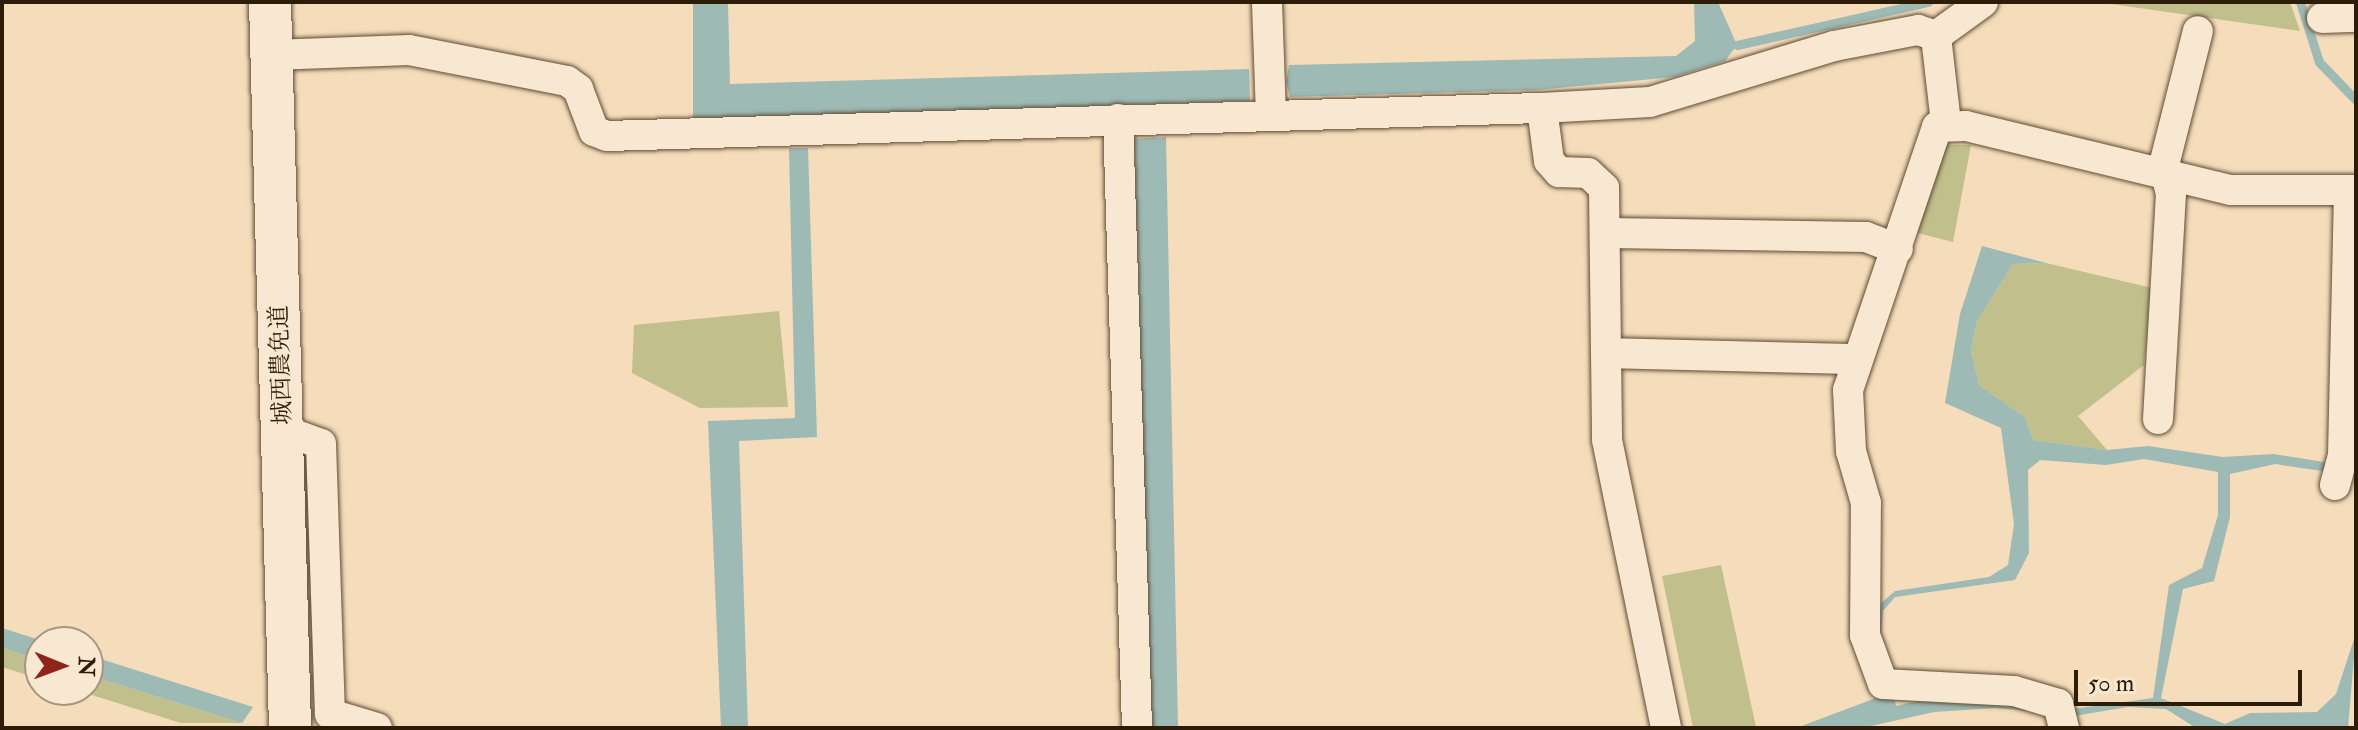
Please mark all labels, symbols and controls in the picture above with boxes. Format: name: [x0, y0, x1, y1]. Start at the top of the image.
street label: 城西農免道: [265, 305, 297, 425]
north arrow: [24, 626, 104, 706]
scale bar: [2078, 654, 2306, 704]
text: N: [72, 656, 100, 676]
text: 50 m: [2088, 668, 2134, 699]

